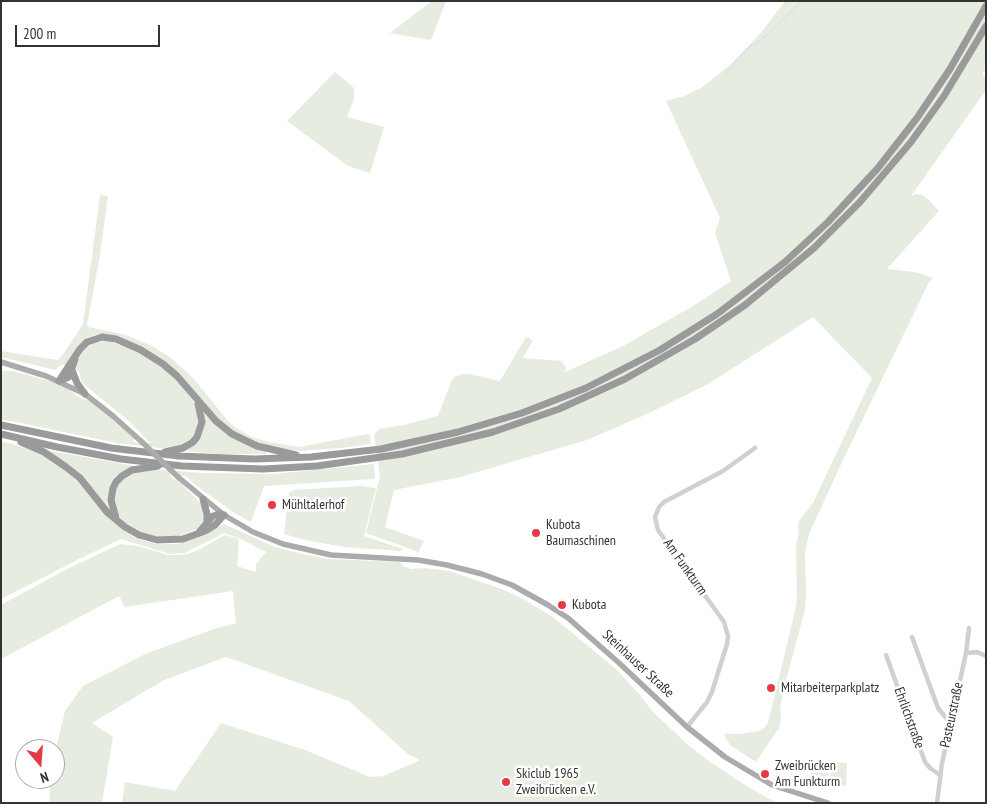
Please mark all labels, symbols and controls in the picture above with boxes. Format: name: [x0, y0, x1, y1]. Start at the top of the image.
scale bar: [18, 15, 162, 47]
text: 200 m: [23, 24, 56, 43]
place label: Mühltalerhof: [282, 497, 344, 513]
marker: Mühltalerhof: [266, 499, 278, 511]
place label: Kubota Baumaschinen: [546, 517, 616, 550]
marker: Kubota Baumaschinen: [530, 527, 542, 539]
street label: Am Funkturm: [659, 536, 711, 598]
place label: Kubota: [572, 597, 606, 613]
marker: Kubota: [556, 599, 568, 611]
street label: Steinhauser Straße: [599, 627, 677, 701]
place label: Mitarbeiterparkplatz: [781, 680, 879, 696]
street label: Pasteurstraße: [937, 681, 967, 749]
marker: Mitarbeiterparkplatz: [765, 682, 777, 694]
street label: Ehrlichstraße: [890, 685, 928, 751]
north arrow: [15, 739, 65, 789]
place label: Zweibrücken Am Funkturm: [775, 758, 840, 790]
place label: Skiclub 1965 Zweibrücken e.V.: [516, 766, 596, 799]
text: N: [38, 768, 51, 787]
marker: Zweibrücken Am Funkturm: [759, 768, 771, 780]
marker: Skiclub 1965 Zweibrücken e.V.: [500, 776, 512, 788]

